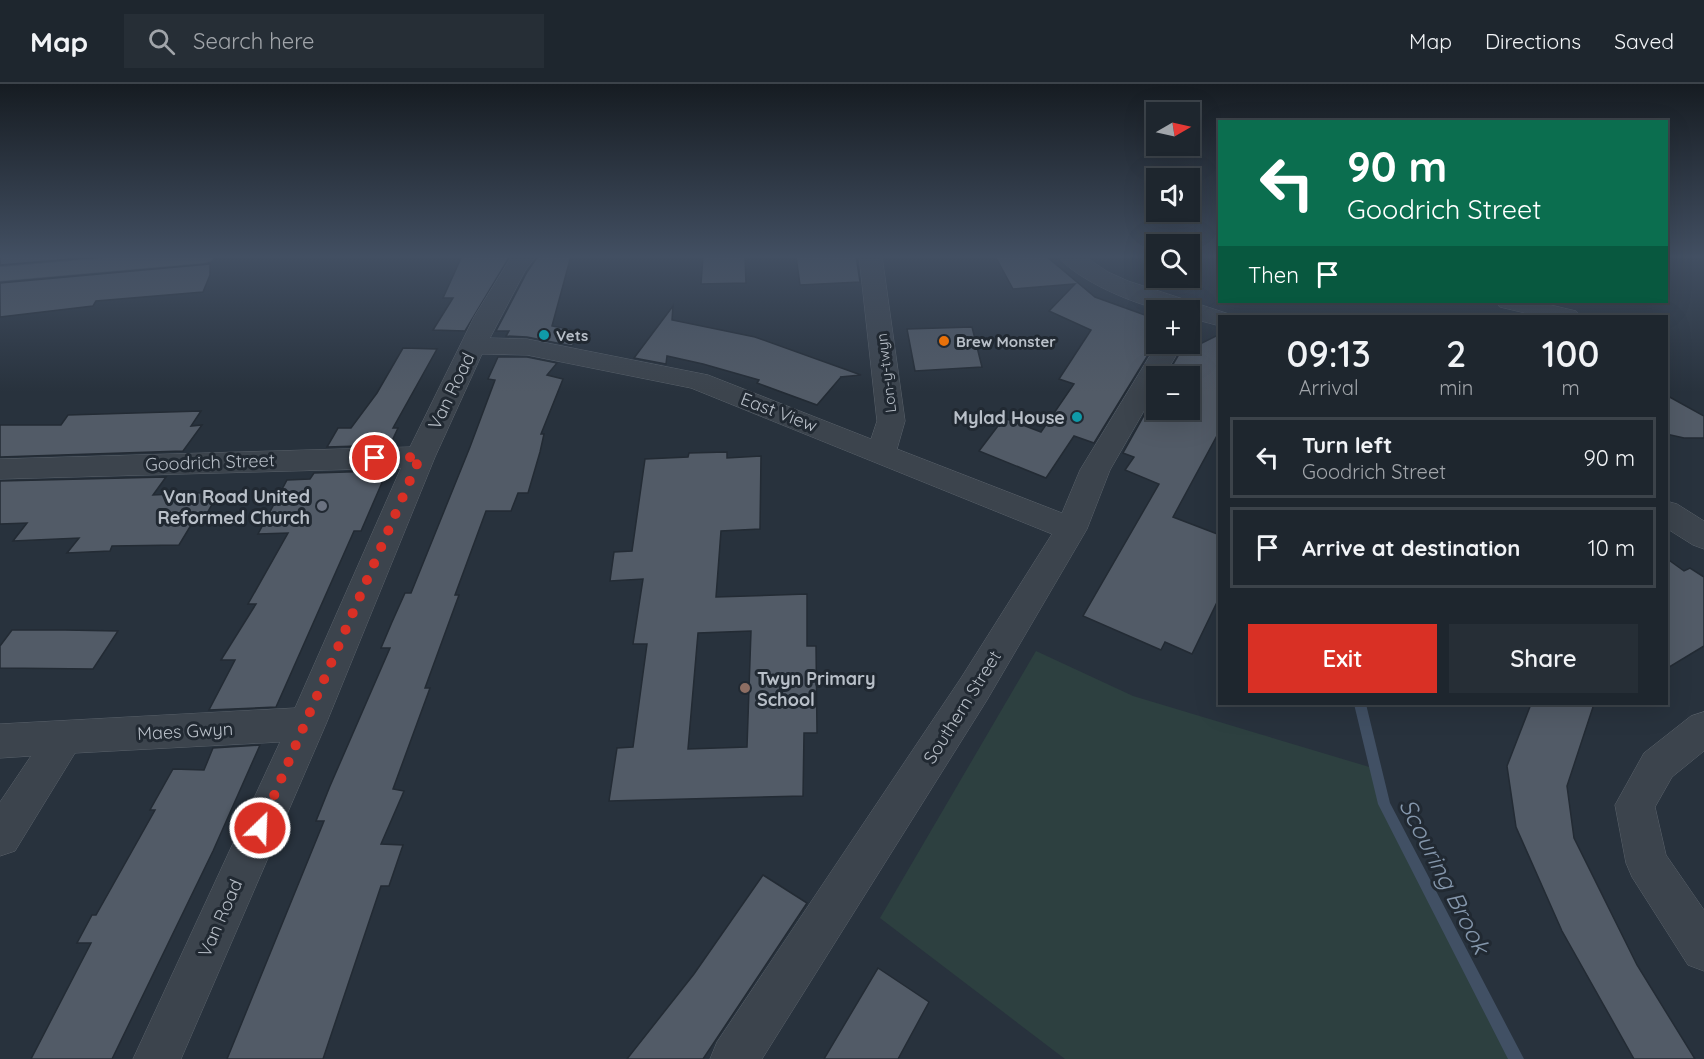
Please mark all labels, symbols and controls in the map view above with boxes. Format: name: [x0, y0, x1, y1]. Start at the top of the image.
search box: [124, 14, 544, 68]
text: Map: [30, 24, 88, 59]
icon: search: [145, 25, 178, 58]
text: Search here: [193, 27, 315, 55]
text: Map: [1409, 28, 1452, 54]
text: Directions: [1485, 28, 1581, 54]
text: Saved: [1614, 28, 1674, 54]
north arrow: [1146, 102, 1200, 156]
map controls: [1146, 102, 1200, 420]
text: 90 m: [1347, 140, 1447, 193]
icon: left: [1248, 144, 1326, 222]
button: sound: [1146, 168, 1200, 222]
text: Goodrich Street: [1347, 192, 1541, 226]
button: search: [1146, 234, 1200, 288]
icon: arrive: [1311, 258, 1344, 291]
text: Then: [1248, 261, 1299, 289]
button: +: [1146, 300, 1200, 354]
place label: Vets: [556, 326, 588, 345]
marker: Vets: [537, 328, 551, 342]
text: 09:13: [1287, 331, 1371, 376]
text: 2: [1446, 331, 1466, 376]
text: 100: [1542, 331, 1599, 376]
street label: Lon-y-twyn: [872, 332, 900, 414]
place label: Brew Monster: [956, 332, 1056, 351]
marker: Brew Monster: [937, 334, 951, 348]
street label: Van Road: [423, 349, 479, 433]
button: −: [1146, 366, 1200, 420]
text: Arrival: [1299, 375, 1359, 400]
text: min: [1439, 375, 1473, 400]
text: m: [1561, 375, 1580, 400]
street label: East View: [737, 387, 821, 437]
place label: Mylad House: [953, 406, 1065, 429]
marker: Mylad House: [1070, 410, 1084, 424]
text: Turn left: [1302, 431, 1392, 459]
pin: [349, 432, 400, 483]
icon: arrive: [358, 441, 391, 474]
icon: left: [1251, 441, 1284, 474]
text: 90 m: [1584, 444, 1635, 472]
street label: Goodrich Street: [145, 448, 275, 476]
text: Goodrich Street: [1302, 459, 1446, 484]
place label: Van Road United Reformed Church: [157, 485, 310, 529]
marker: Van Road United Reformed Church: [315, 499, 329, 513]
icon: arrive: [1251, 531, 1284, 564]
text: Arrive at destination: [1302, 534, 1520, 562]
text: 10 m: [1588, 534, 1635, 562]
button: Exit: [1248, 624, 1437, 693]
button: Share: [1449, 624, 1638, 693]
street label: Southern Street: [918, 646, 1006, 768]
place label: Twyn Primary School: [757, 667, 875, 711]
marker: Twyn Primary School: [738, 681, 752, 695]
street label: Maes Gwyn: [136, 717, 234, 745]
water label: Scouring Brook: [1393, 793, 1498, 960]
position arrow: [228, 796, 292, 860]
street label: Van Road: [193, 876, 247, 960]

